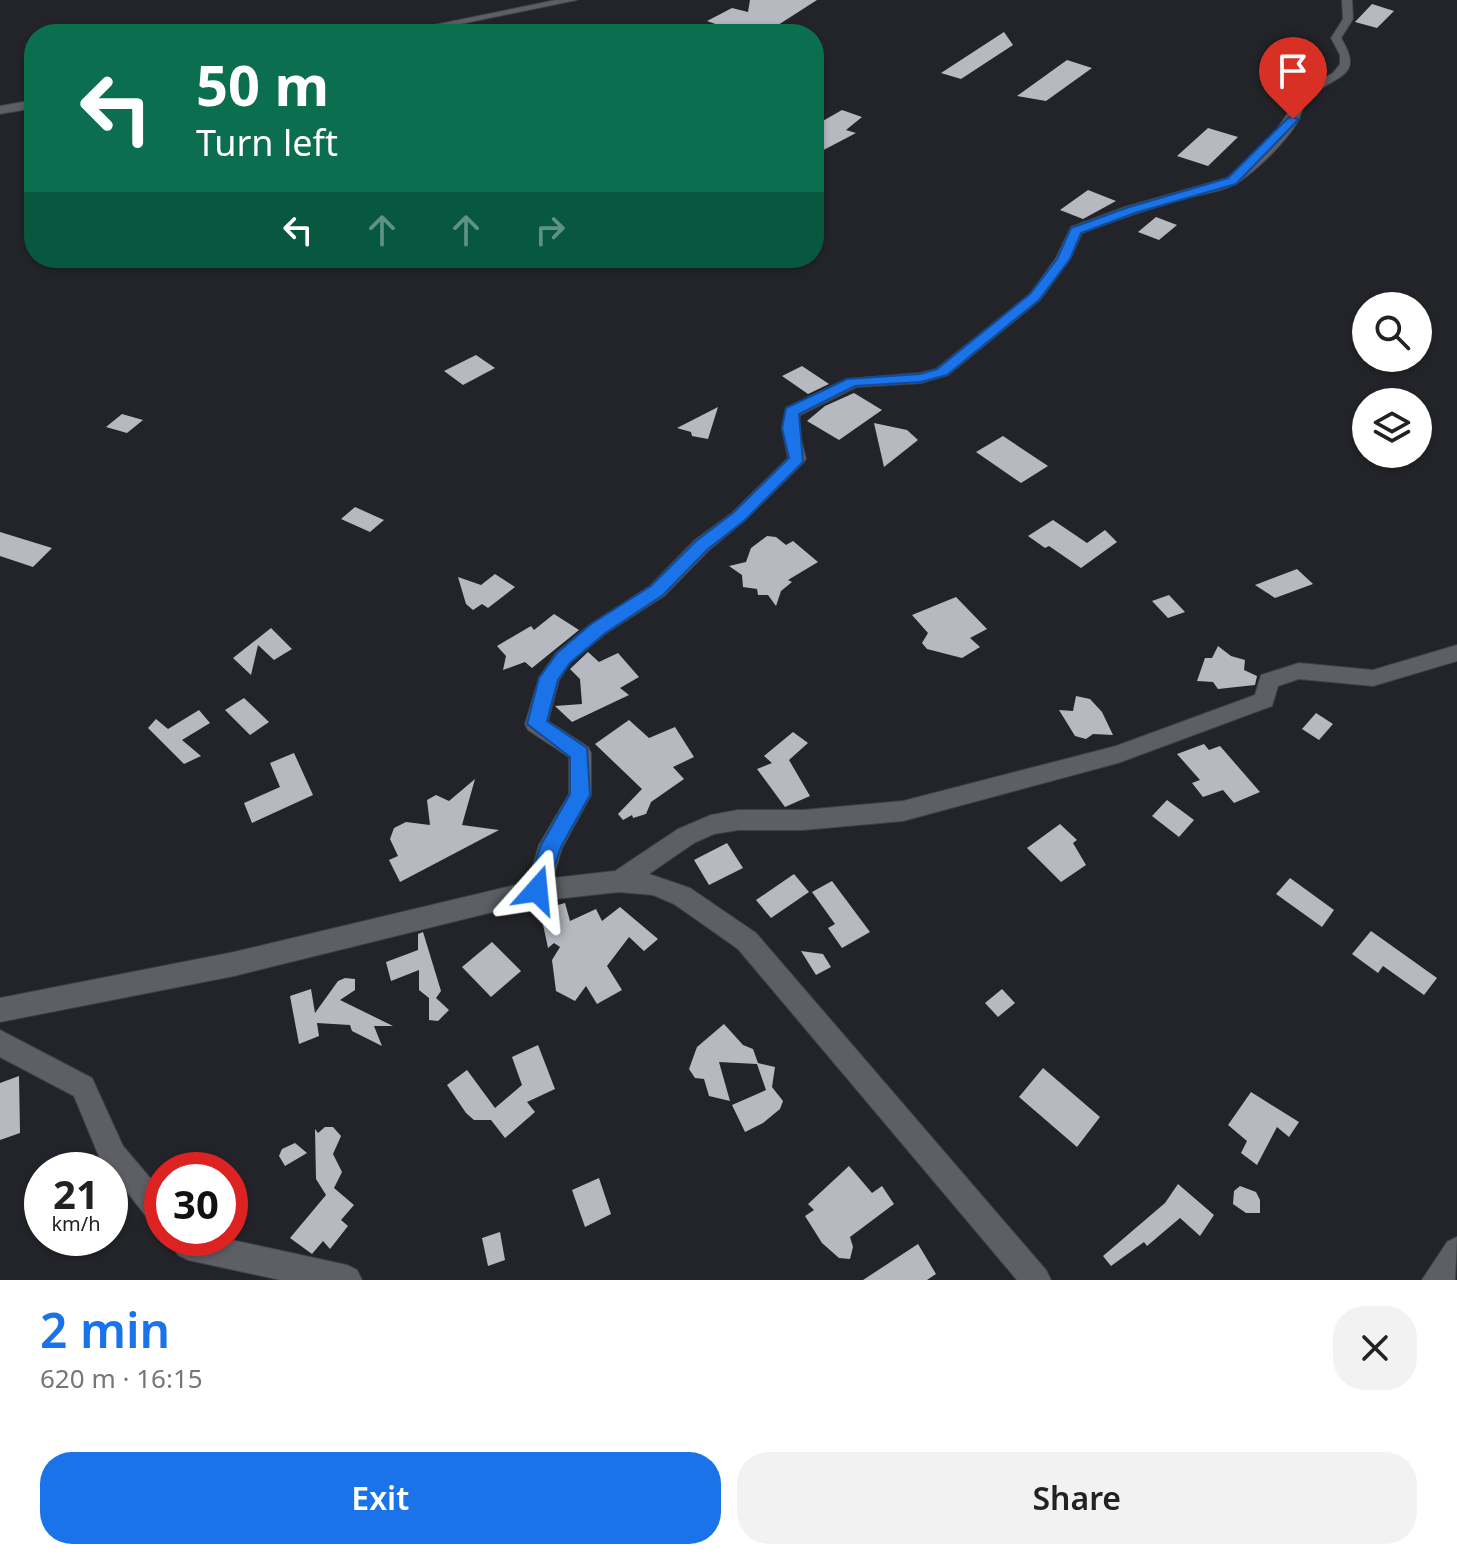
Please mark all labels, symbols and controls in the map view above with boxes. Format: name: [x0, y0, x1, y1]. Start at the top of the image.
pin: [1259, 37, 1327, 119]
text: 50 m: [196, 46, 329, 122]
icon: arrive: [1271, 49, 1315, 93]
icon: left: [64, 56, 168, 160]
text: Turn left: [196, 118, 338, 167]
icon: left: [276, 208, 320, 252]
icon: ahead: [360, 208, 404, 252]
icon: ahead: [444, 208, 488, 252]
icon: right: [528, 208, 572, 252]
map controls: [1352, 292, 1432, 468]
button: search: [1352, 292, 1432, 372]
button: layers: [1352, 388, 1432, 468]
position arrow: [495, 848, 579, 932]
speed limit sign: 30: [144, 1152, 248, 1256]
text: 21: [53, 1166, 99, 1221]
text: km/h: [51, 1210, 101, 1237]
text: 2 min: [40, 1297, 170, 1362]
button: close: [1333, 1306, 1417, 1390]
text: 620 m · 16:15: [40, 1360, 203, 1396]
button: Exit: [40, 1452, 721, 1544]
button: Share: [737, 1452, 1417, 1544]

